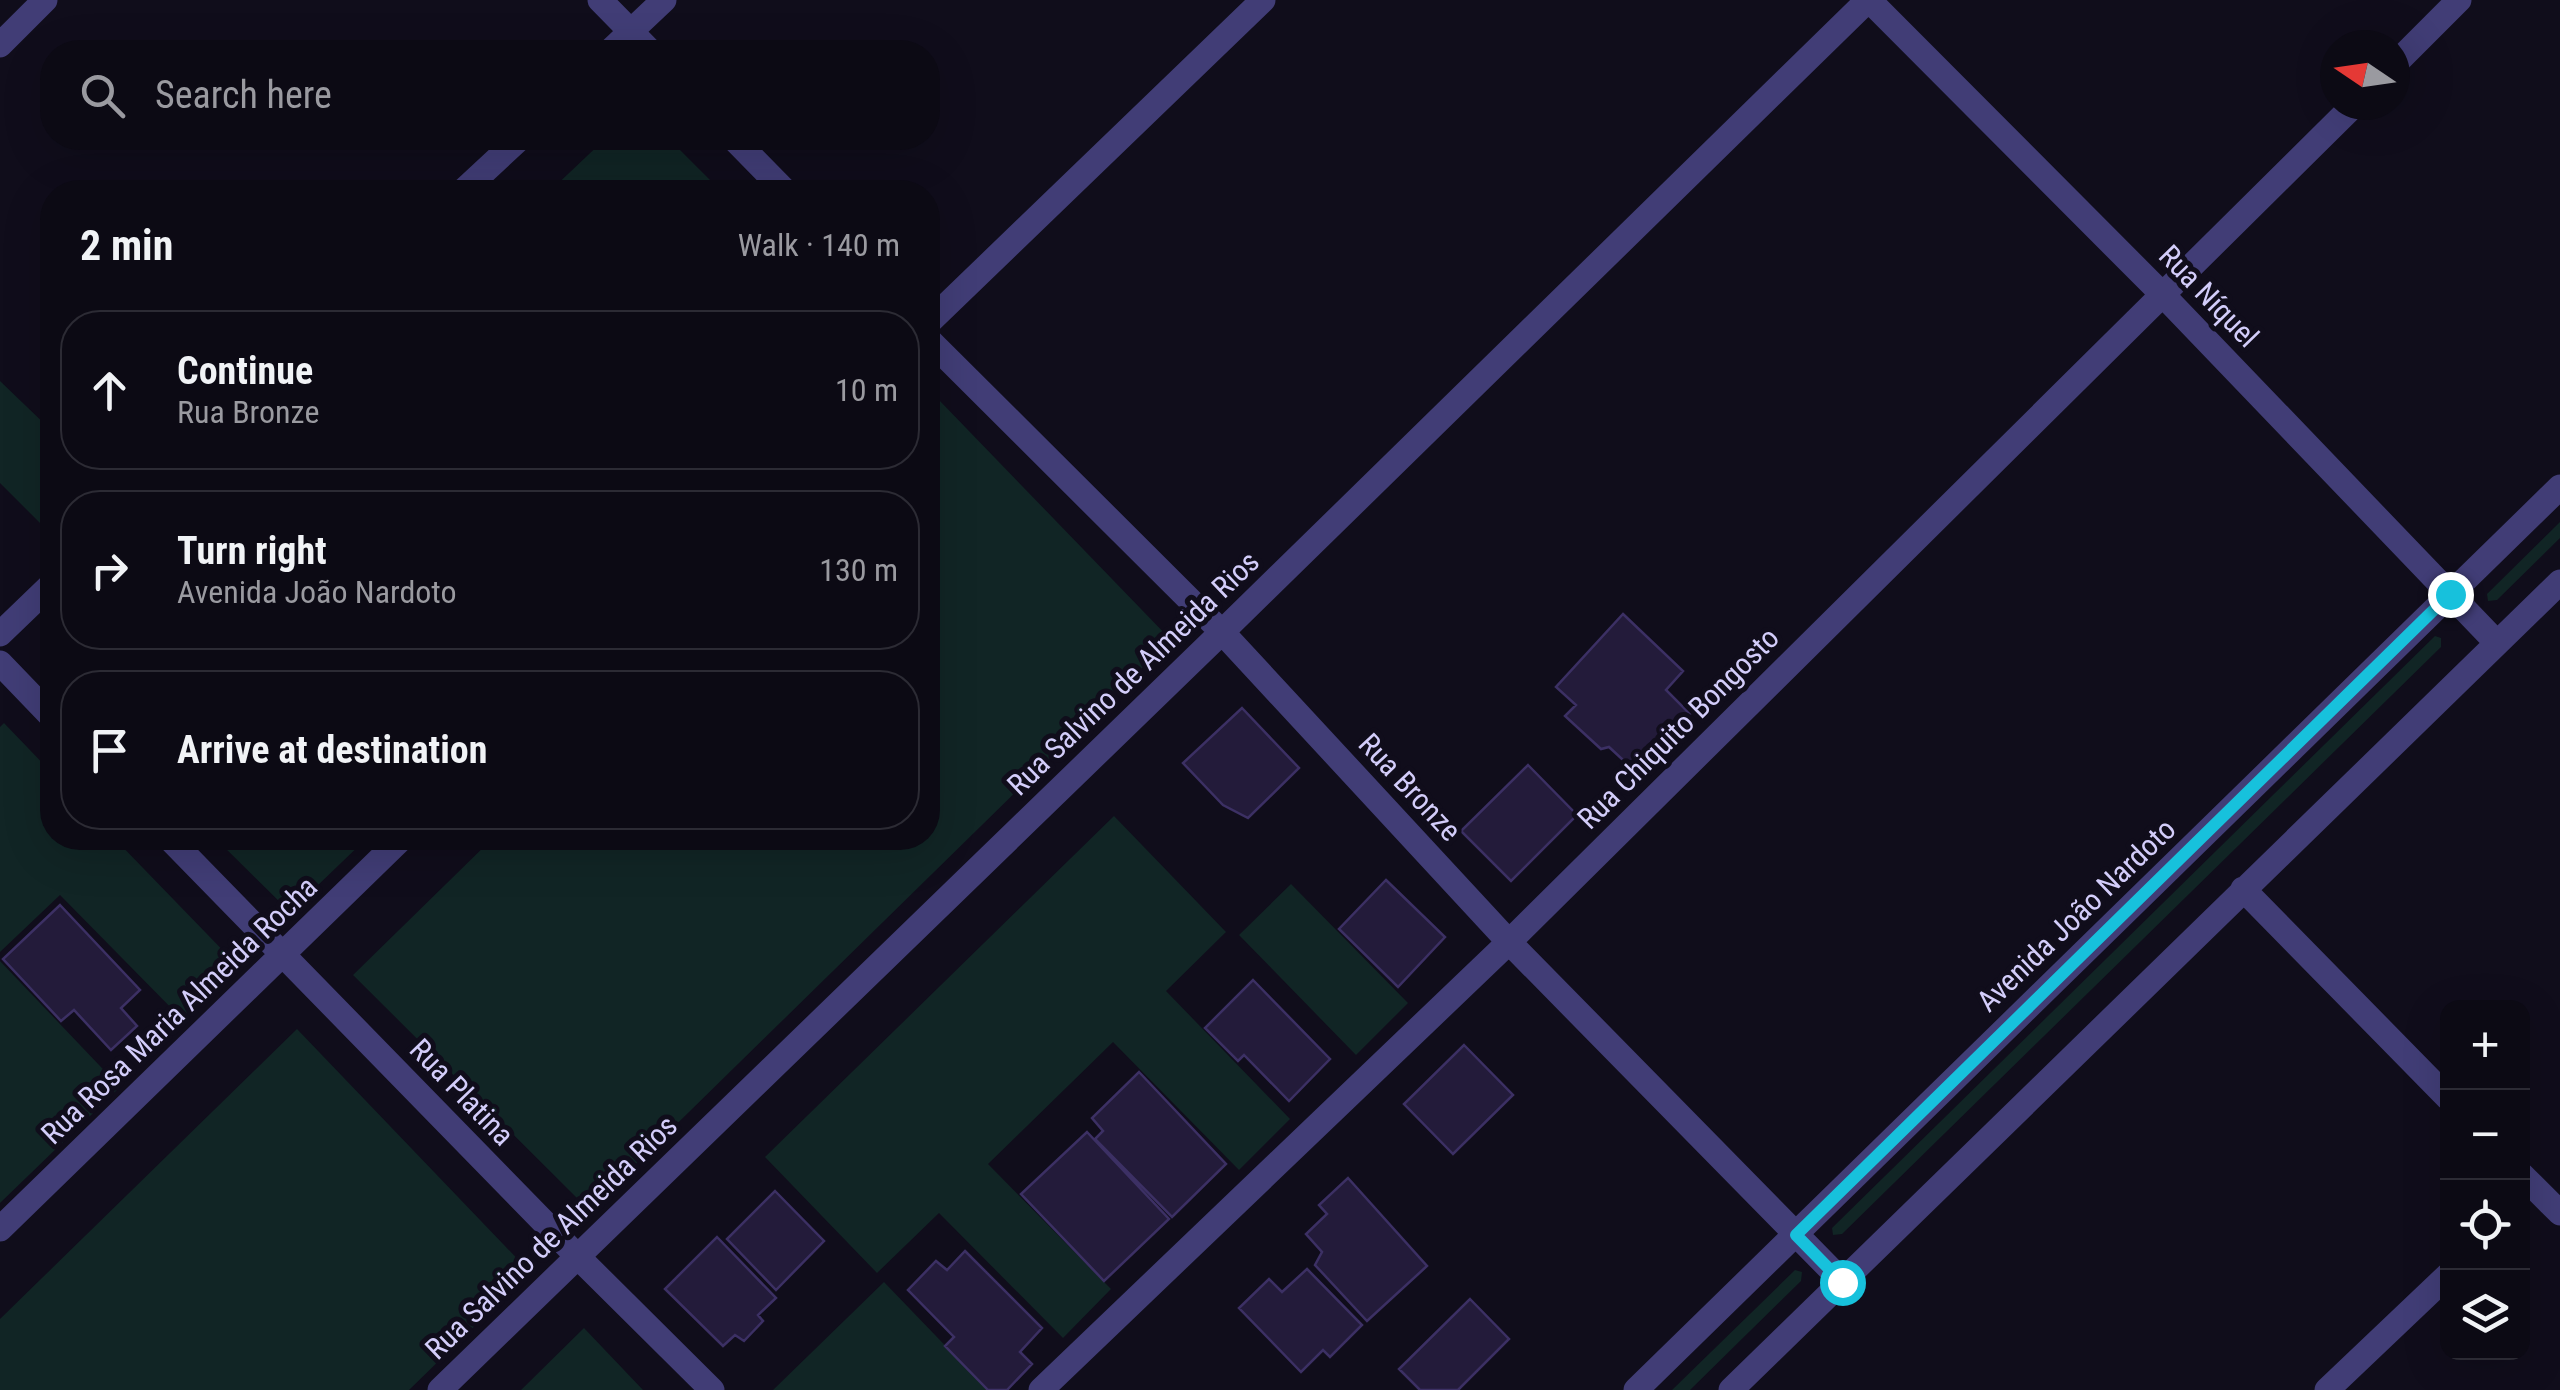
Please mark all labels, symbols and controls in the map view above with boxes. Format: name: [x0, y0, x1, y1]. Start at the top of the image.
north arrow: [2320, 30, 2410, 120]
search box: [40, 40, 940, 150]
icon: search: [75, 68, 130, 123]
text: Search here: [155, 73, 332, 117]
text: 2 min: [80, 221, 173, 270]
text: Walk · 140 m: [738, 226, 900, 264]
street label: Rua Níquel: [2152, 238, 2266, 354]
text: Continue: [177, 349, 313, 393]
icon: ahead: [82, 363, 137, 418]
text: 10 m: [835, 371, 898, 409]
text: Rua Bronze: [177, 393, 319, 431]
text: Turn right: [177, 529, 327, 573]
icon: right: [82, 543, 137, 598]
street label: Rua Salvino de Almeida Rios: [1000, 544, 1266, 802]
text: 130 m: [819, 551, 898, 589]
route end: [2428, 572, 2474, 618]
text: Avenida João Nardoto: [177, 573, 457, 611]
street label: Rua Chiquito Bongosto: [1570, 620, 1786, 836]
icon: arrive: [82, 723, 137, 778]
street label: Rua Bronze: [1352, 726, 1468, 848]
text: Arrive at destination: [177, 728, 487, 772]
street label: Avenida João Nardoto: [1970, 811, 2182, 1019]
street label: Rua Rosa Maria Almeida Rocha: [34, 869, 324, 1151]
map controls: [2440, 1000, 2530, 1360]
button: +: [2440, 1000, 2530, 1090]
street label: Rua Platina: [403, 1032, 521, 1152]
button: −: [2440, 1090, 2530, 1180]
street label: Rua Salvino de Almeida Rios: [418, 1108, 684, 1366]
button: locate: [2440, 1180, 2530, 1270]
route start: [1820, 1260, 1866, 1306]
button: layers: [2440, 1270, 2530, 1360]

